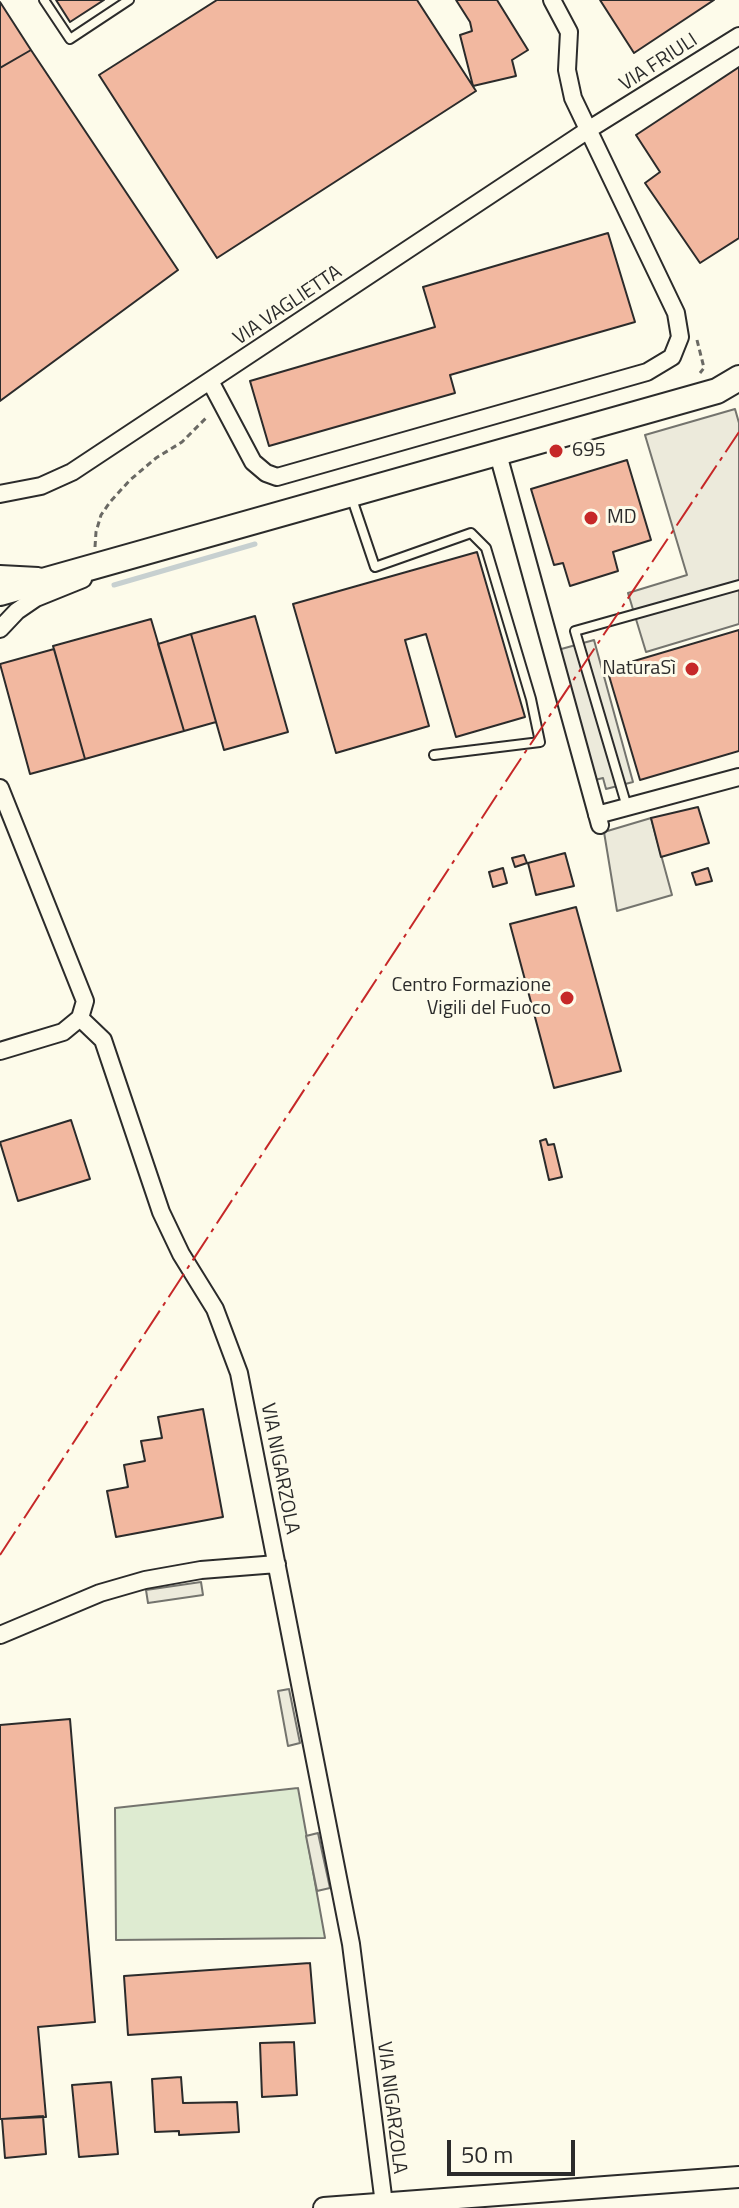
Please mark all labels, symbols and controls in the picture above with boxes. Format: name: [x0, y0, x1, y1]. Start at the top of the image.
street label: VIA FRIULI: [616, 29, 702, 97]
street label: VIA VAGLIETTA: [229, 261, 347, 351]
place label: 695: [572, 439, 606, 463]
marker: 695: [547, 442, 565, 460]
place label: MD: [607, 506, 637, 530]
marker: MD: [582, 509, 600, 527]
place label: NaturaSì: [602, 657, 676, 681]
marker: NaturaSì: [683, 660, 701, 678]
place label: Centro Formazione Vigili del Fuoco: [392, 974, 551, 1021]
marker: Centro Formazione Vigili del Fuoco: [558, 989, 576, 1007]
street label: VIA NIGARZOLA: [255, 1401, 303, 1537]
street label: VIA NIGARZOLA: [371, 2040, 411, 2176]
scale bar: [451, 2124, 579, 2174]
text: 50 m: [461, 2136, 513, 2172]

